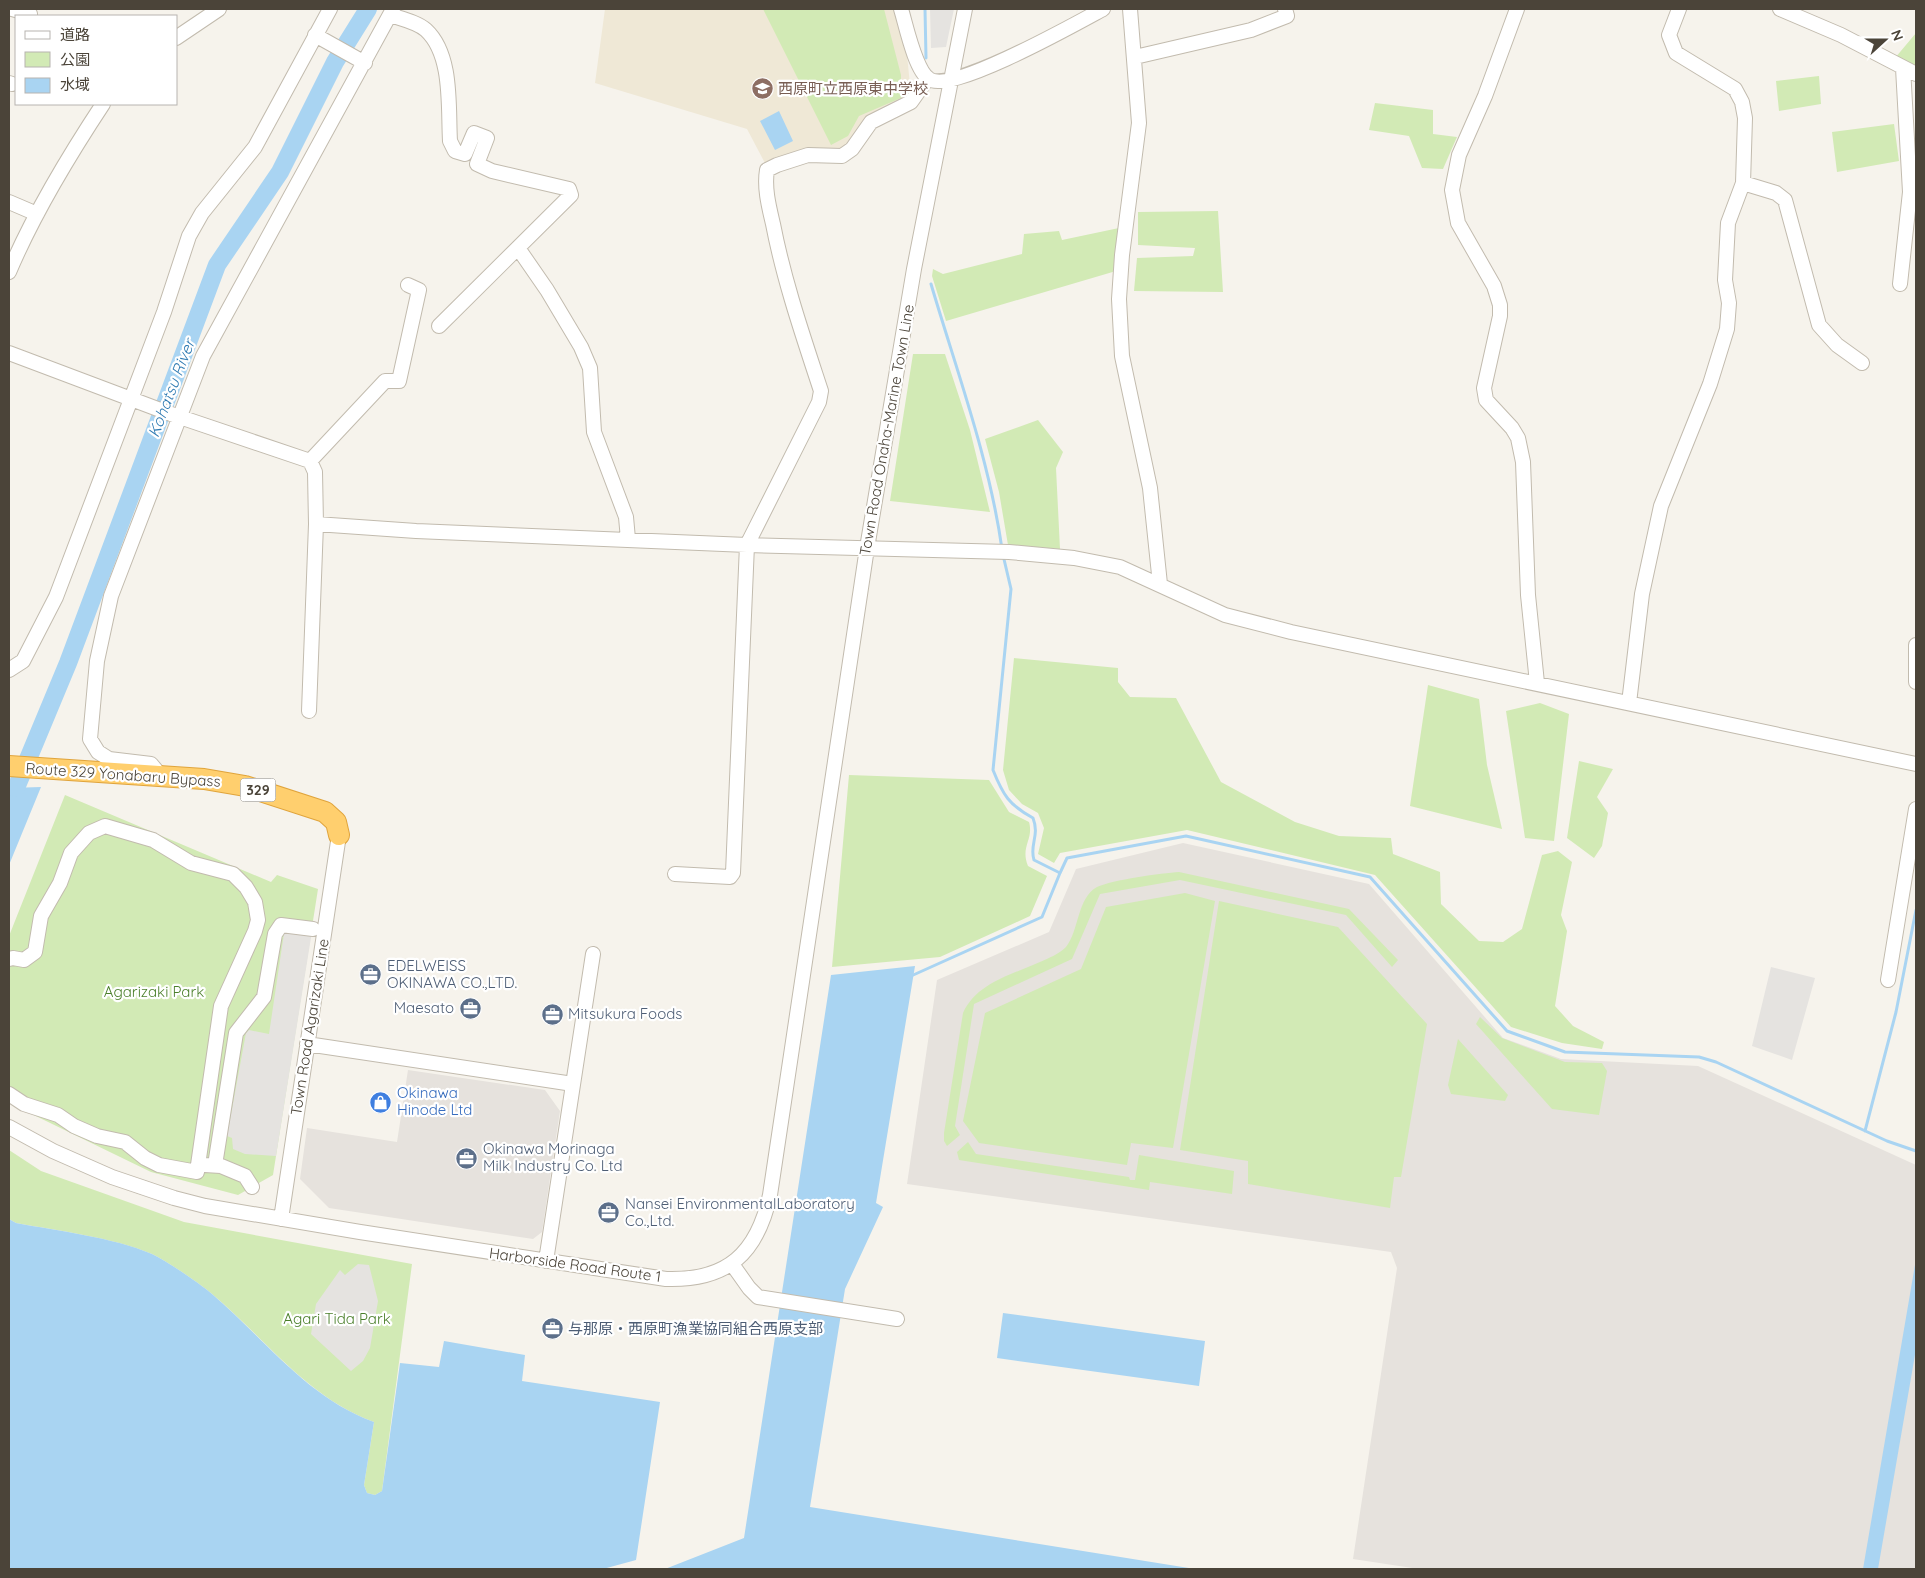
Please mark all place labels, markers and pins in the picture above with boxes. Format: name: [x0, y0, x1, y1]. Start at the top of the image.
school or university icon: 西原町立西原東中学校: [750, 77, 774, 101]
place label: 西原町立西原東中学校: [778, 79, 928, 98]
place label: EDELWEISS OKINAWA CO.,LTD.: [387, 956, 517, 992]
office icon: EDELWEISS OKINAWA CO.,LTD.: [359, 963, 383, 987]
office icon: Maesato: [458, 996, 482, 1020]
place label: Maesato: [394, 998, 454, 1017]
office icon: Mitsukura Foods: [540, 1002, 564, 1026]
place label: Mitsukura Foods: [568, 1004, 682, 1023]
place label: Okinawa Hinode Ltd: [397, 1083, 472, 1119]
shop icon: Okinawa Hinode Ltd: [369, 1090, 393, 1114]
place label: Okinawa Morinaga Milk Industry Co. Ltd: [483, 1139, 623, 1175]
office icon: Okinawa Morinaga Milk Industry Co. Ltd: [455, 1146, 479, 1170]
place label: Nansei EnvironmentalLaboratory Co.,Ltd.: [625, 1194, 855, 1230]
office icon: Nansei EnvironmentalLaboratory Co.,Ltd.: [597, 1201, 621, 1225]
office icon: 与那原・西原町漁業協同組合西原支部: [540, 1317, 564, 1341]
place label: 与那原・西原町漁業協同組合西原支部: [568, 1319, 823, 1338]

